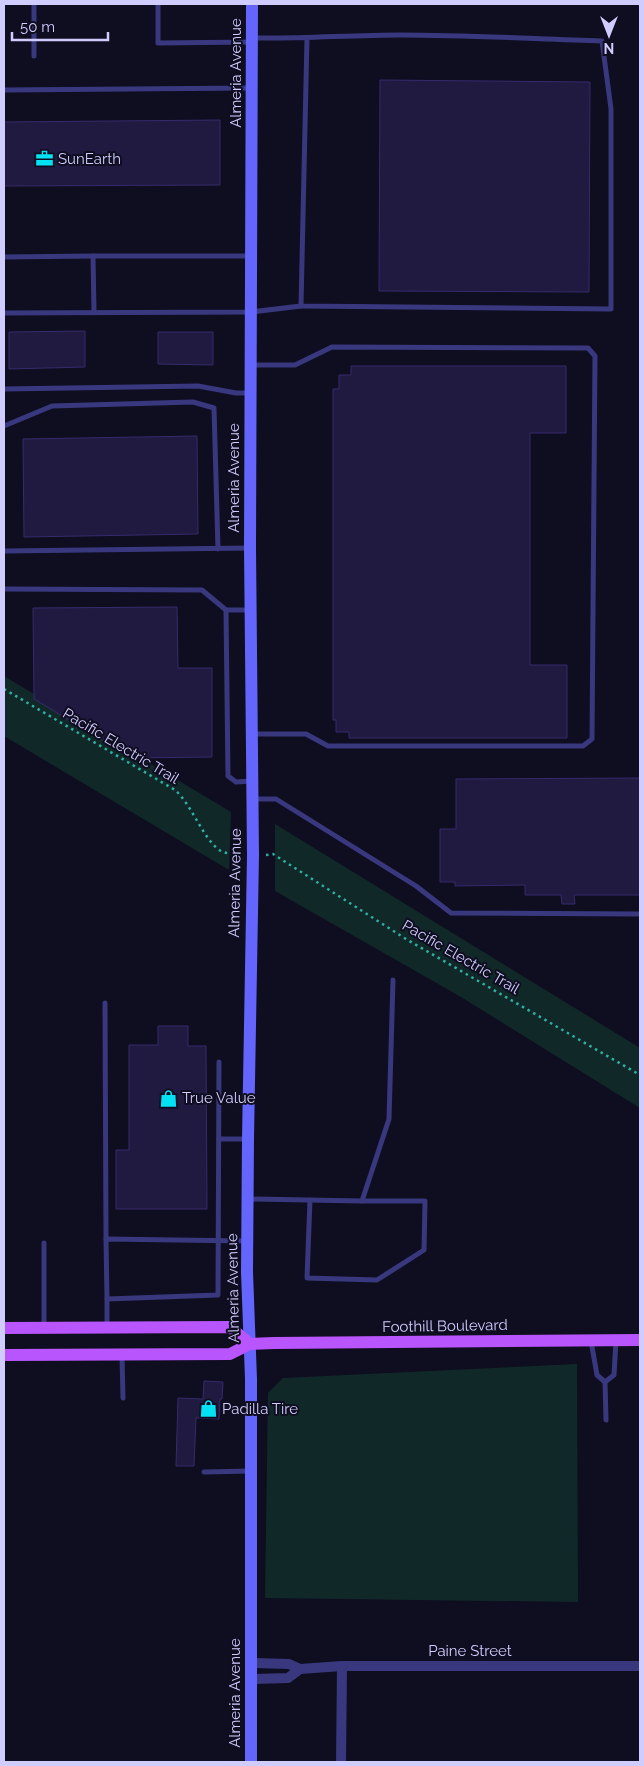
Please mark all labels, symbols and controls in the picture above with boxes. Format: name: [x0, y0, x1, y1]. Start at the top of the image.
scale bar: [12, 10, 109, 42]
north arrow: [584, 10, 634, 60]
text: 50 m: [20, 18, 55, 36]
street label: Almeria Avenue: [227, 18, 245, 128]
text: N: [604, 40, 614, 56]
office icon: SunEarth: [34, 149, 54, 169]
place label: SunEarth: [58, 150, 121, 168]
street label: Almeria Avenue: [225, 423, 243, 533]
street label: Pacific Electric Trail: [60, 704, 183, 788]
street label: Almeria Avenue: [225, 828, 245, 938]
street label: Pacific Electric Trail: [399, 916, 524, 998]
shop icon: True Value: [158, 1088, 178, 1108]
place label: True Value: [182, 1089, 256, 1107]
street label: Almeria Avenue: [223, 1233, 243, 1343]
street label: Foothill Boulevard: [382, 1316, 508, 1336]
shop icon: Padilla Tire: [198, 1399, 218, 1419]
place label: Padilla Tire: [222, 1400, 298, 1418]
street label: Almeria Avenue: [226, 1638, 244, 1748]
street label: Paine Street: [428, 1642, 512, 1660]

